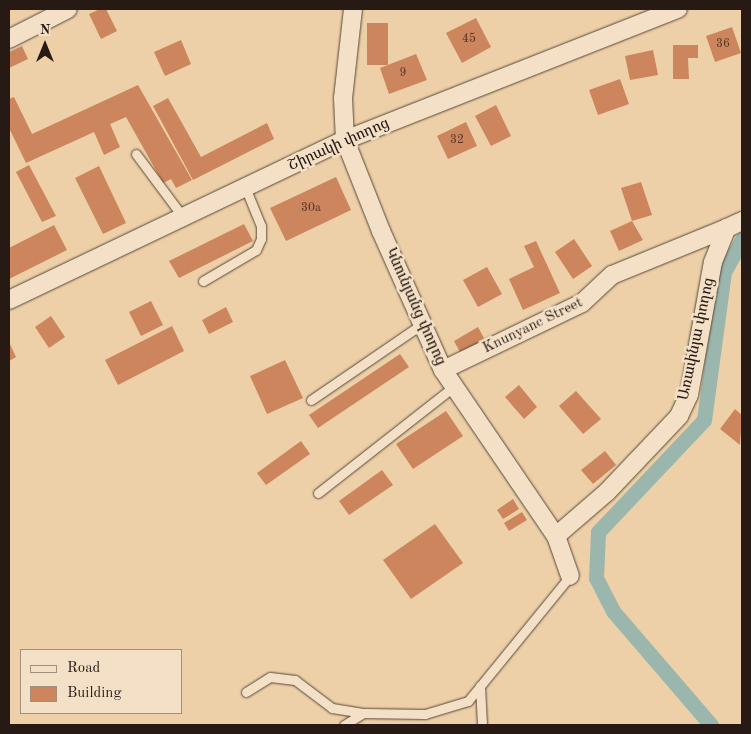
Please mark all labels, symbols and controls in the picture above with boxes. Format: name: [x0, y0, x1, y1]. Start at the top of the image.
north arrow: [20, 20, 70, 70]
text: N: [40, 23, 50, 37]
house number: 45: [462, 33, 476, 47]
house number: 36: [716, 38, 730, 52]
house number: 9: [400, 67, 406, 81]
street label: Շիրակի փողոց: [286, 115, 392, 175]
house number: 32: [450, 134, 464, 148]
house number: 30a: [301, 202, 321, 216]
street label: Կնունյանց փողոց: [381, 245, 449, 369]
street label: Առափնյա փողոց: [675, 276, 719, 402]
street label: Knunyanc Street: [480, 294, 586, 358]
legend: [20, 649, 182, 714]
text: Road: [67, 661, 100, 676]
text: Building: [67, 686, 122, 701]

